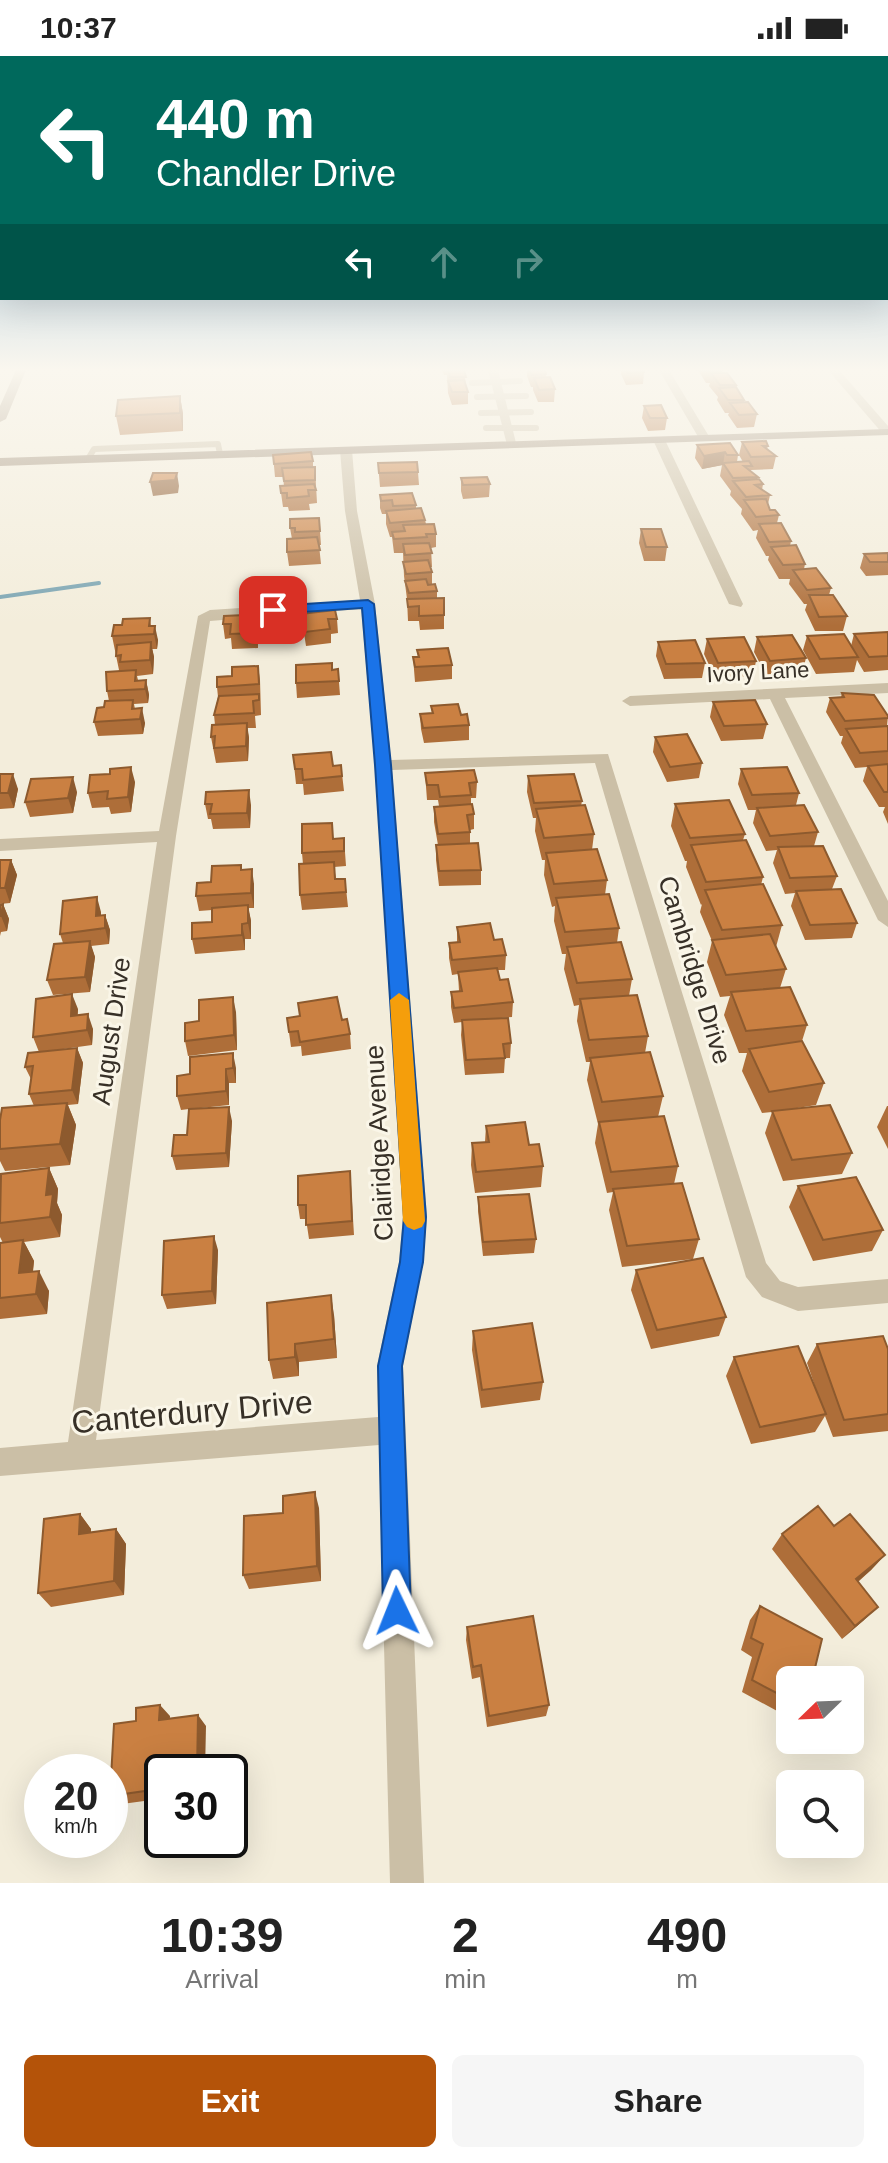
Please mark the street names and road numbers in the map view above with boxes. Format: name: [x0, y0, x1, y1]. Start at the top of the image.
street label: Ivory Lane: [706, 657, 810, 687]
street label: Cambridge Drive: [652, 872, 738, 1068]
street label: August Drive: [86, 955, 136, 1107]
street label: Clairidge Avenue: [359, 1044, 399, 1242]
street label: Canterdury Drive: [70, 1384, 314, 1440]

